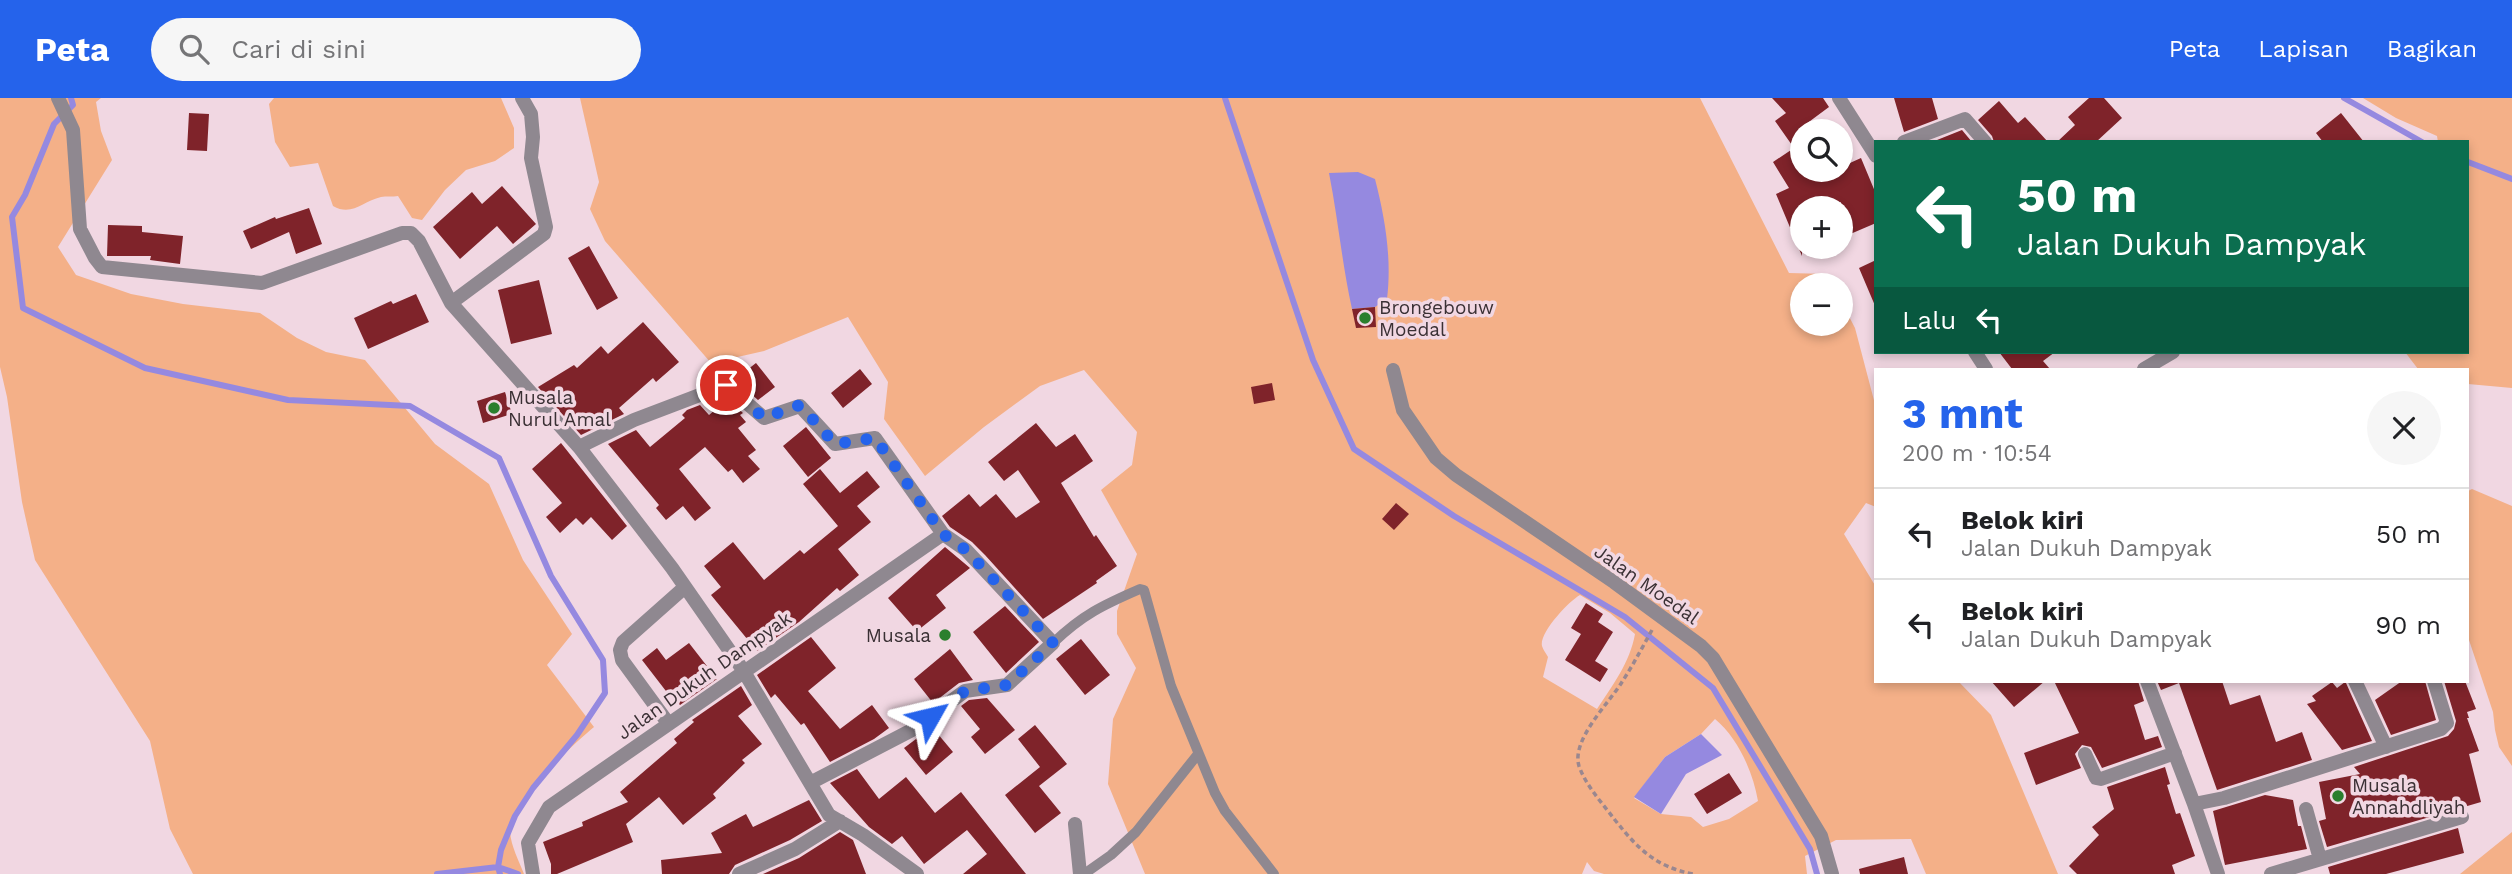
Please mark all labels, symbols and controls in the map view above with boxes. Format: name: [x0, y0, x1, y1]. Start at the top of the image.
search box: [151, 18, 641, 81]
text: Peta: [35, 30, 109, 69]
icon: search: [175, 30, 213, 68]
text: Cari di sini: [231, 34, 366, 64]
text: Peta: [2169, 35, 2220, 63]
text: Lapisan: [2258, 35, 2349, 63]
text: Bagikan: [2387, 35, 2477, 63]
map controls: [1790, 119, 1853, 336]
button: search: [1790, 119, 1853, 182]
text: 50 m: [2017, 166, 2137, 224]
icon: left: [1902, 168, 1993, 259]
button: +: [1790, 196, 1853, 259]
text: Jalan Dukuh Dampyak: [2017, 225, 2366, 263]
button: −: [1790, 273, 1853, 336]
place label: Brongebouw Moedal: [1379, 296, 1494, 341]
icon: left: [1970, 301, 2008, 339]
text: Lalu: [1902, 305, 1956, 335]
marker: Brongebouw Moedal: [1357, 310, 1373, 326]
pin: [696, 355, 756, 415]
icon: arrive: [707, 366, 745, 404]
place label: Musala Nurul Amal: [508, 386, 611, 431]
text: 3 mnt: [1902, 389, 2023, 438]
button: close: [2367, 391, 2441, 465]
marker: Musala Nurul Amal: [486, 400, 502, 416]
text: 200 m · 10:54: [1902, 440, 2052, 467]
text: Belok kiri: [1961, 505, 2084, 535]
icon: left: [1902, 515, 1940, 553]
text: 50 m: [2376, 519, 2441, 549]
text: Jalan Dukuh Dampyak: [1961, 535, 2212, 562]
street label: Jalan Moedal: [1590, 540, 1704, 629]
text: Belok kiri: [1961, 596, 2084, 626]
street label: Jalan Dukuh Dampyak: [613, 606, 796, 744]
icon: left: [1902, 606, 1940, 644]
text: 90 m: [2375, 610, 2441, 640]
place label: Musala: [866, 624, 931, 647]
text: Jalan Dukuh Dampyak: [1961, 626, 2212, 653]
marker: Musala: [937, 627, 953, 643]
position arrow: [893, 680, 967, 754]
place label: Musala Annahdliyah: [2352, 774, 2465, 819]
marker: Musala Annahdliyah: [2330, 788, 2346, 804]

